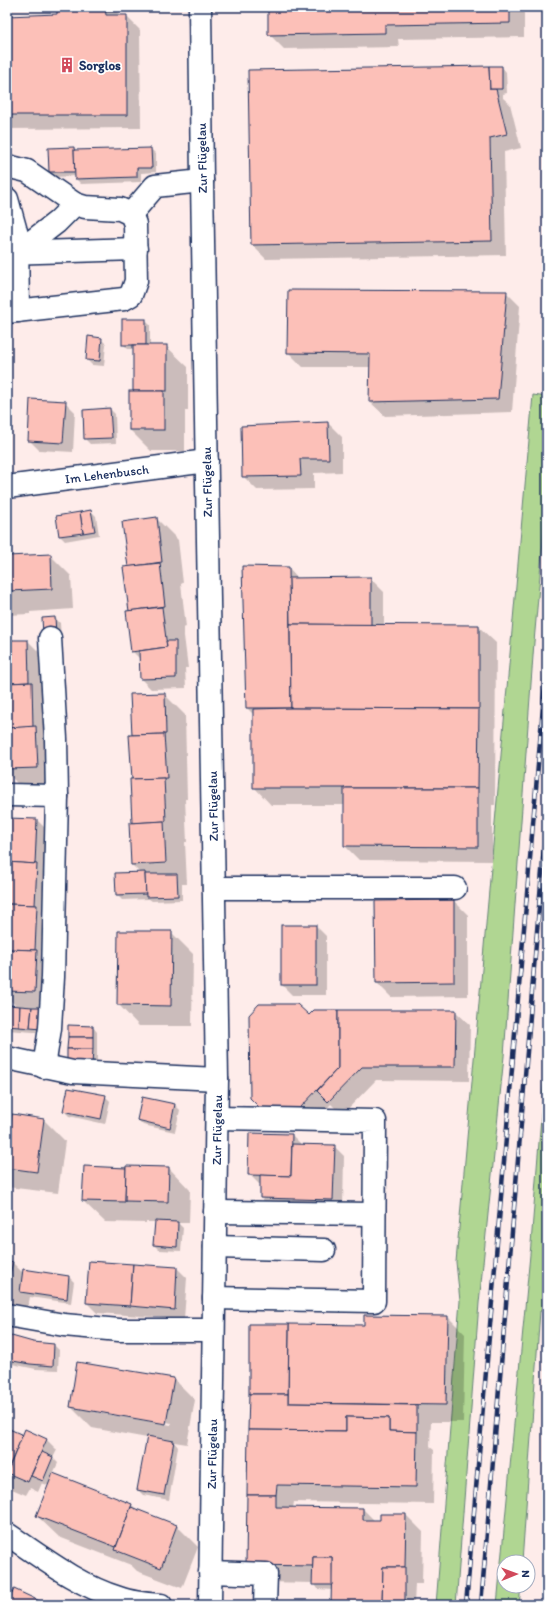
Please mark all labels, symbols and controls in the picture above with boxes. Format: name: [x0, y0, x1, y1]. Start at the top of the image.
building icon: Sorglos: [58, 56, 76, 74]
place label: Sorglos: [79, 58, 121, 74]
street label: Zur Flügelau: [194, 123, 210, 193]
street label: Zur Flügelau: [199, 447, 215, 517]
street label: Im Lehenbusch: [64, 461, 150, 487]
street label: Zur Flügelau: [205, 771, 221, 841]
street label: Zur Flügelau: [209, 1095, 225, 1165]
street label: Zur Flügelau: [204, 1419, 220, 1489]
north arrow: [496, 1554, 536, 1594]
text: N: [519, 1570, 532, 1578]

